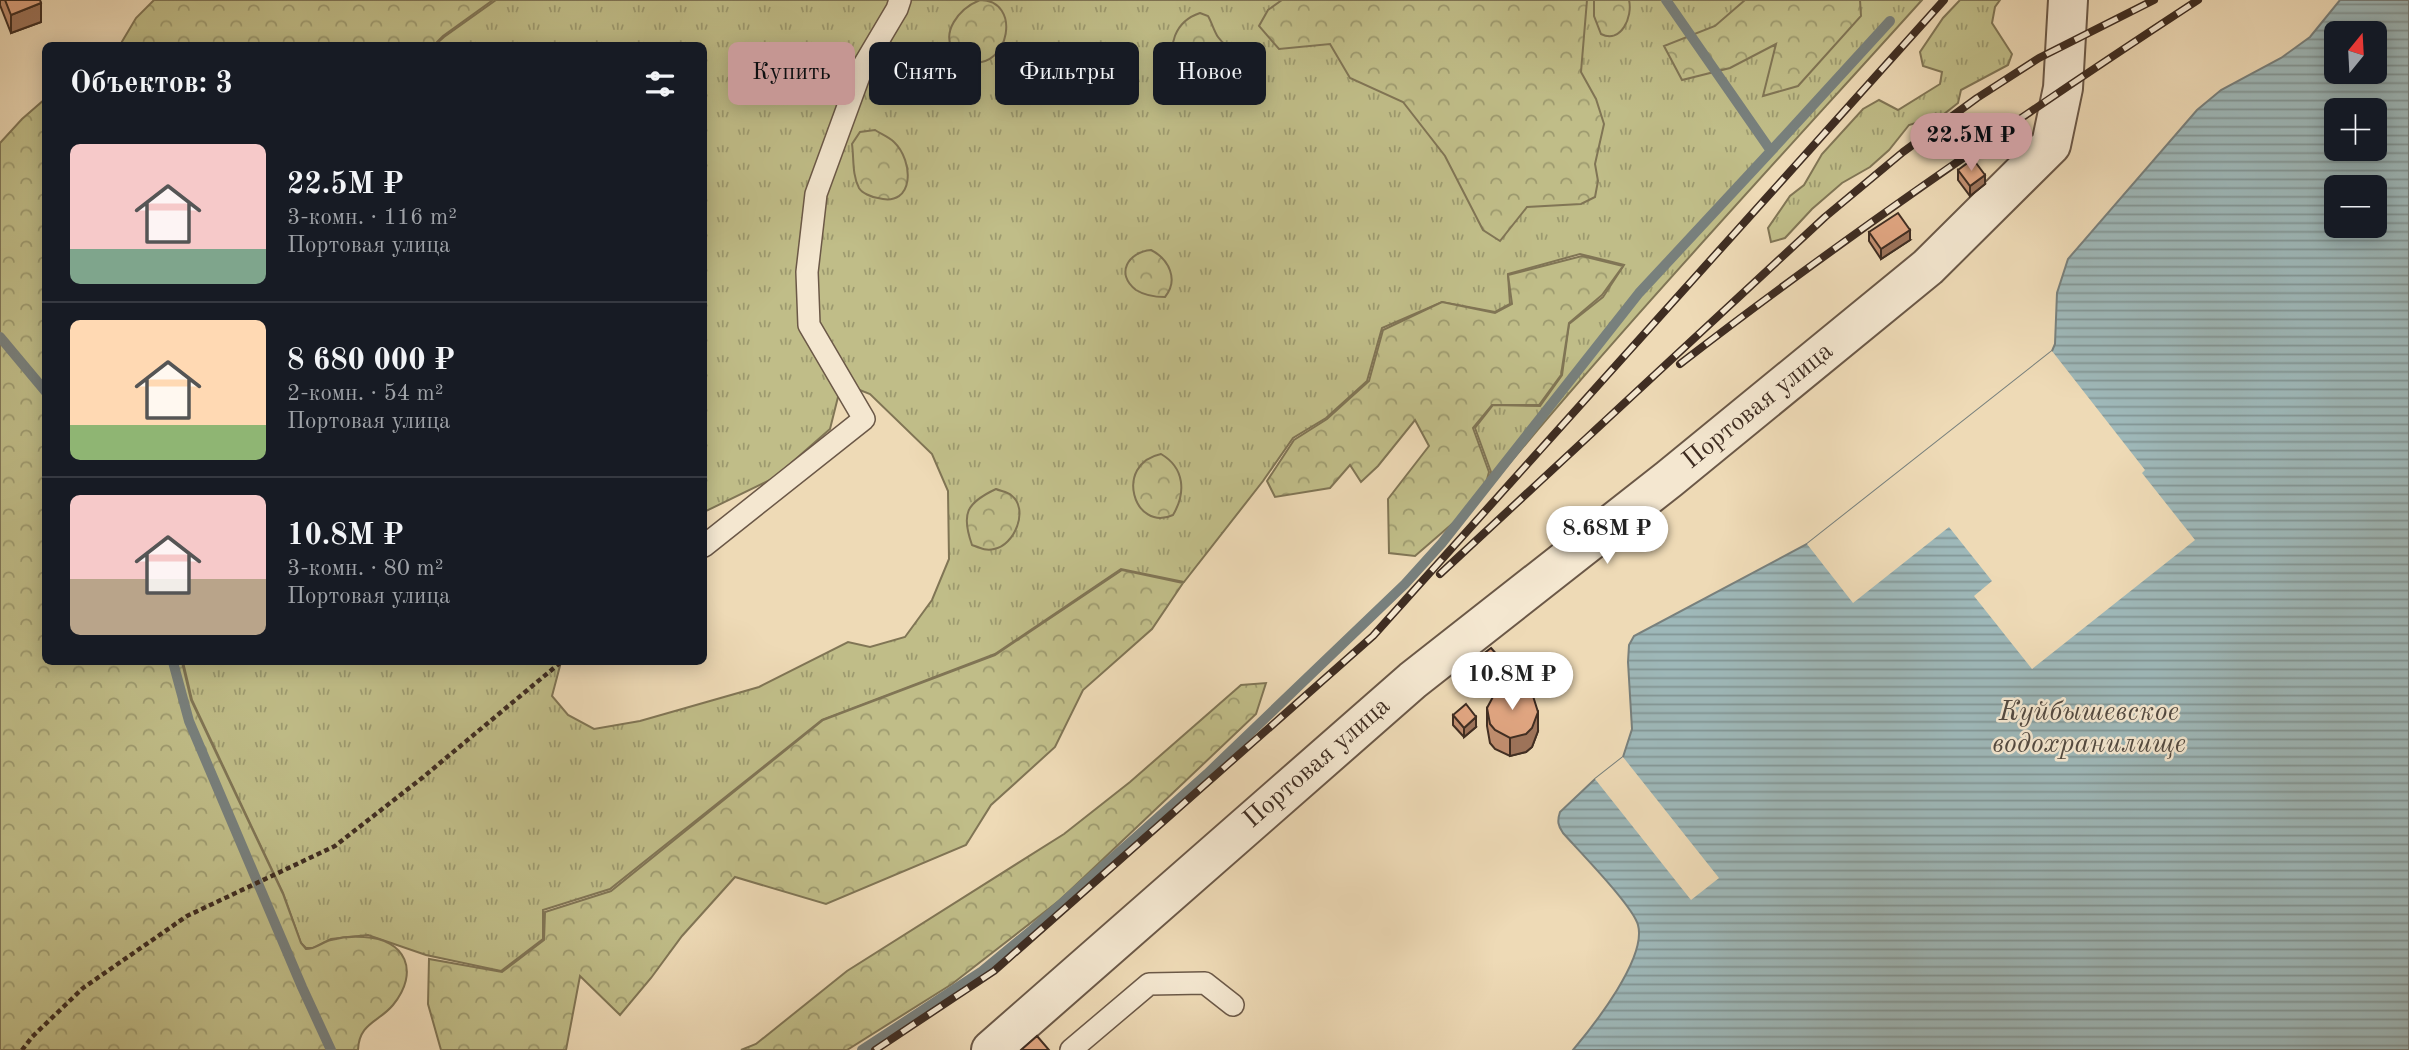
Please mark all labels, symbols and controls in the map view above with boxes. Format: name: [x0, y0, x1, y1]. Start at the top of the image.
north arrow: [2324, 21, 2387, 84]
map controls: [2324, 21, 2387, 238]
chip: Купить: [728, 42, 855, 105]
chip: Снять: [869, 42, 981, 105]
chip: Фильтры: [995, 42, 1139, 105]
chip: Новое: [1153, 42, 1266, 105]
icon: filters: [641, 65, 679, 103]
text: Объектов: 3: [70, 69, 233, 99]
button: +: [2324, 98, 2387, 161]
pin: 22.5M ₽: [1906, 114, 2036, 173]
text: 22.5M ₽: [1926, 124, 2016, 147]
text: 22.5M ₽: [287, 170, 404, 200]
icon: home: [126, 172, 210, 256]
button: −: [2324, 175, 2387, 238]
text: 3-комн. · 116 m²: [287, 206, 457, 229]
text: Портовая улица: [287, 234, 450, 257]
street label: Портовая улица: [1678, 338, 1838, 474]
text: 8 680 000 ₽: [287, 346, 455, 376]
icon: home: [126, 348, 210, 432]
text: 2-комн. · 54 m²: [287, 382, 444, 405]
text: Портовая улица: [287, 410, 450, 433]
pin: 8.68M ₽: [1542, 506, 1672, 566]
text: 8.68M ₽: [1562, 517, 1652, 540]
text: 10.8M ₽: [287, 521, 404, 551]
icon: home: [126, 523, 210, 607]
text: 3-комн. · 80 m²: [287, 557, 444, 580]
text: Портовая улица: [287, 585, 450, 608]
pin: 10.8M ₽: [1447, 652, 1577, 712]
text: 10.8M ₽: [1467, 663, 1557, 686]
street label: Портовая улица: [1239, 693, 1395, 833]
water label: Куйбышевское водохранилище: [1992, 699, 2186, 759]

